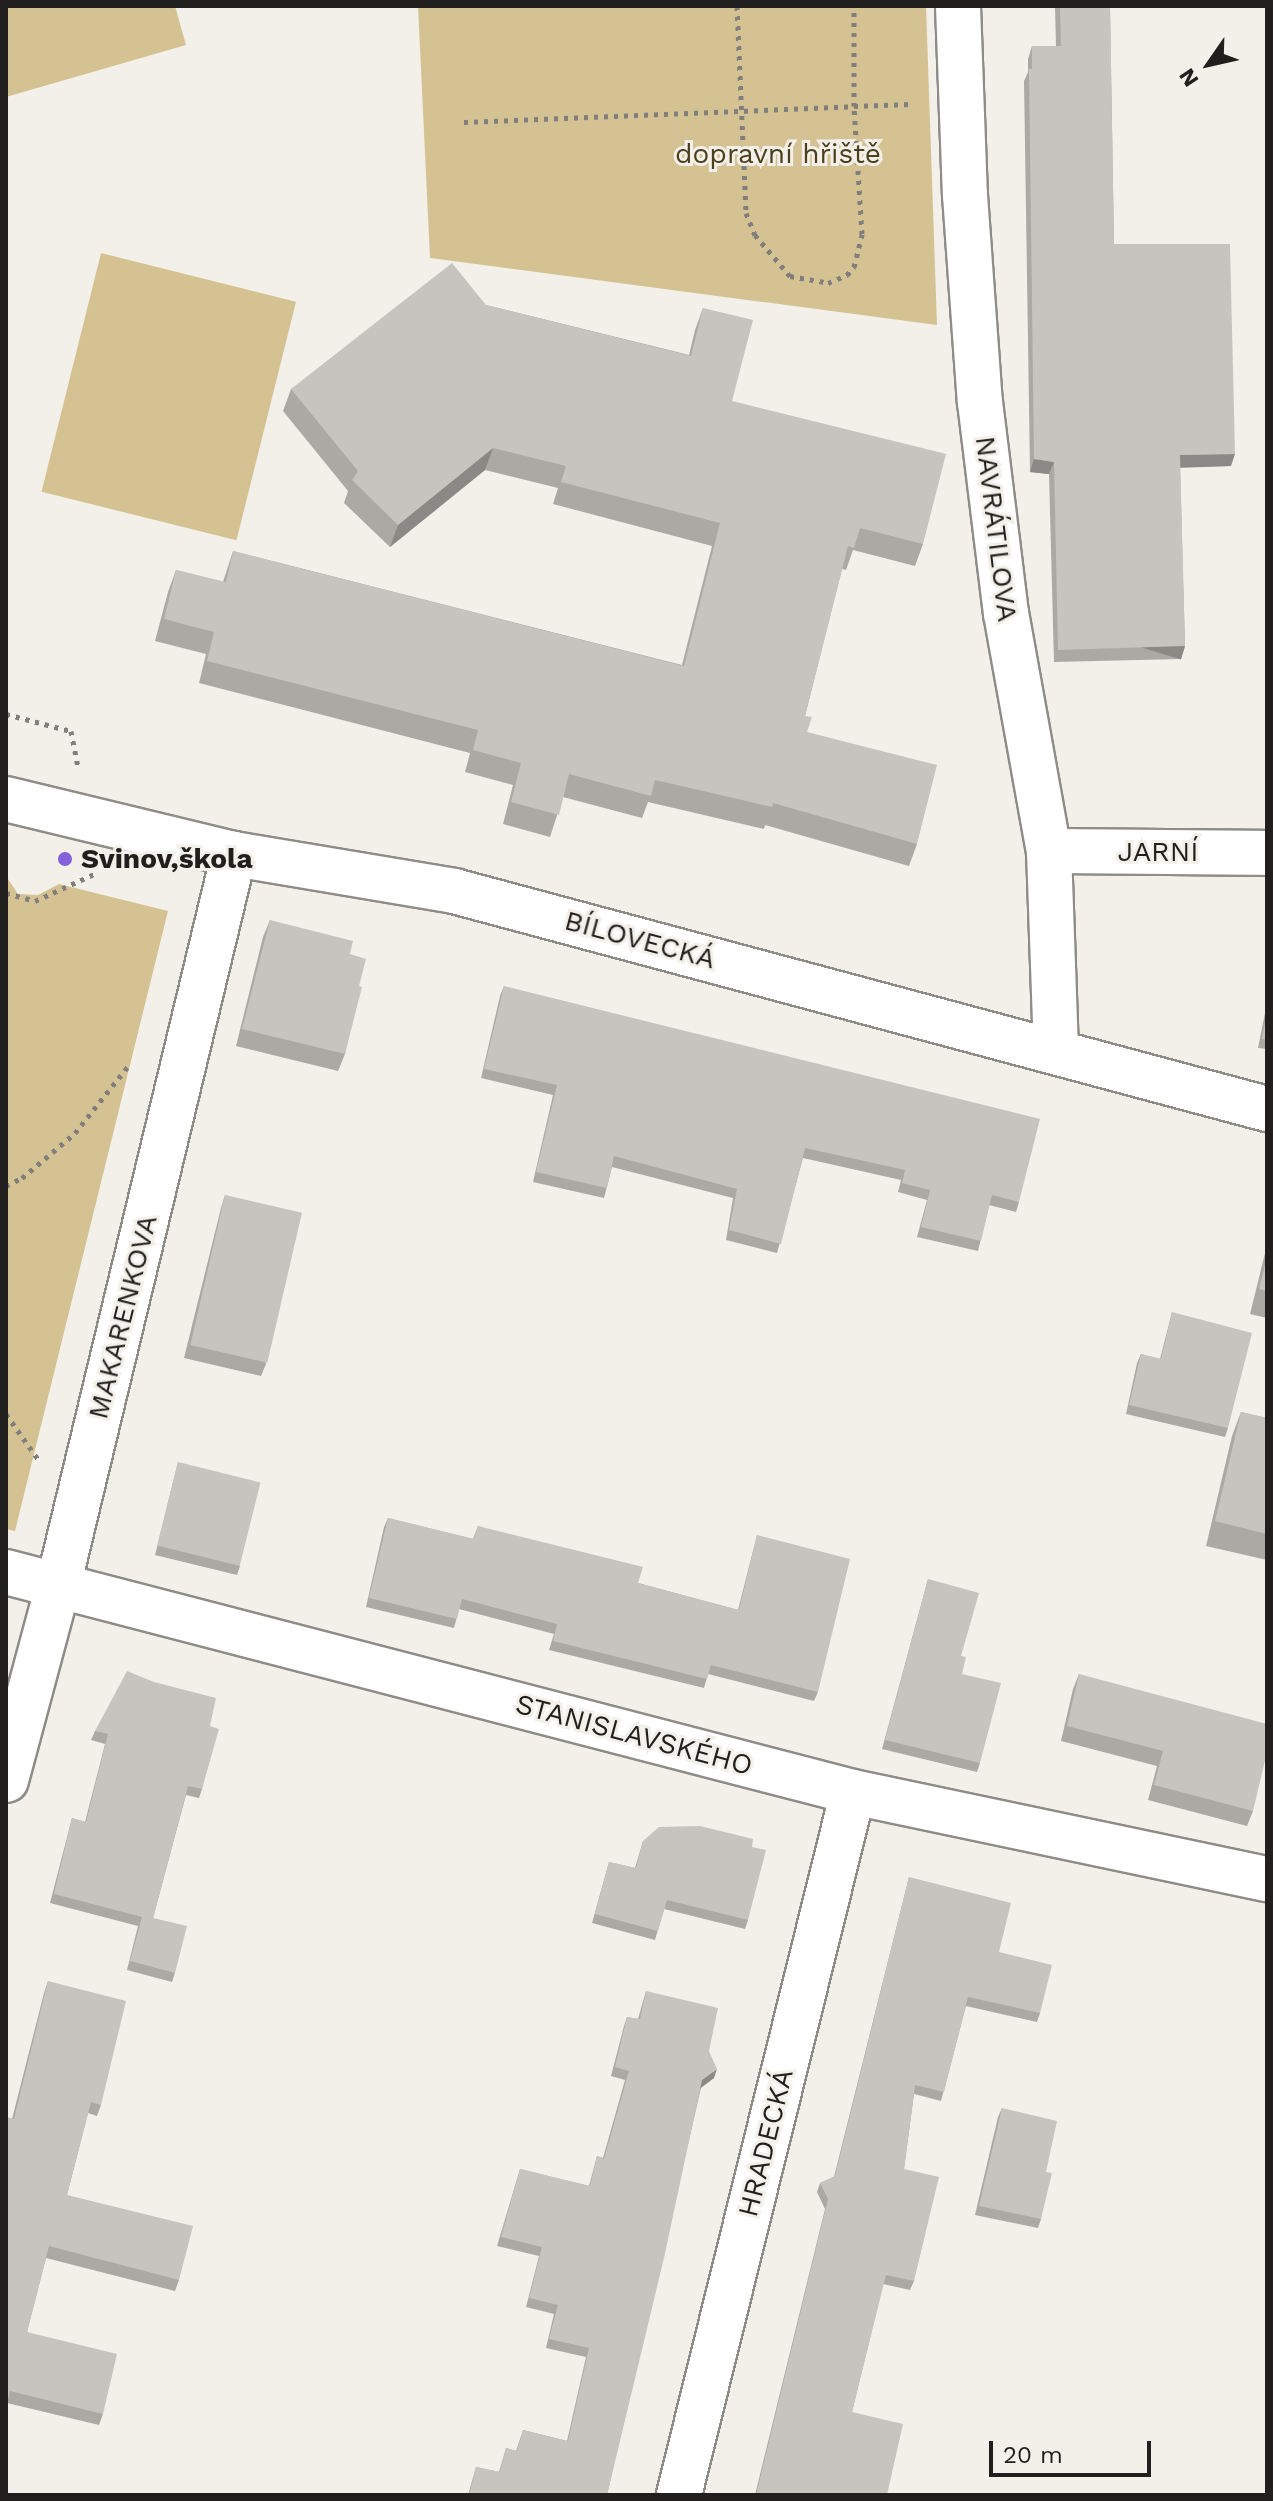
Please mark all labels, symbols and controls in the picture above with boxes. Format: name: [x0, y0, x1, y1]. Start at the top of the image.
north arrow: [1169, 24, 1249, 104]
text: N: [1174, 64, 1204, 91]
park label: dopravní hřiště: [675, 137, 881, 171]
street label: NAVRÁTILOVA: [968, 434, 1024, 624]
street label: JARNÍ: [1117, 835, 1199, 869]
place label: Svinov,škola: [81, 842, 253, 876]
marker: Svinov,škola: [56, 850, 74, 868]
street label: BÍLOVECKÁ: [561, 904, 719, 976]
street label: MAKARENKOVA: [81, 1211, 165, 1423]
street label: STANISLAVSKÉHO: [512, 1687, 756, 1783]
street label: HRADECKÁ: [731, 2066, 801, 2220]
scale bar: [993, 2425, 1155, 2475]
text: 20 m: [1003, 2441, 1063, 2469]

